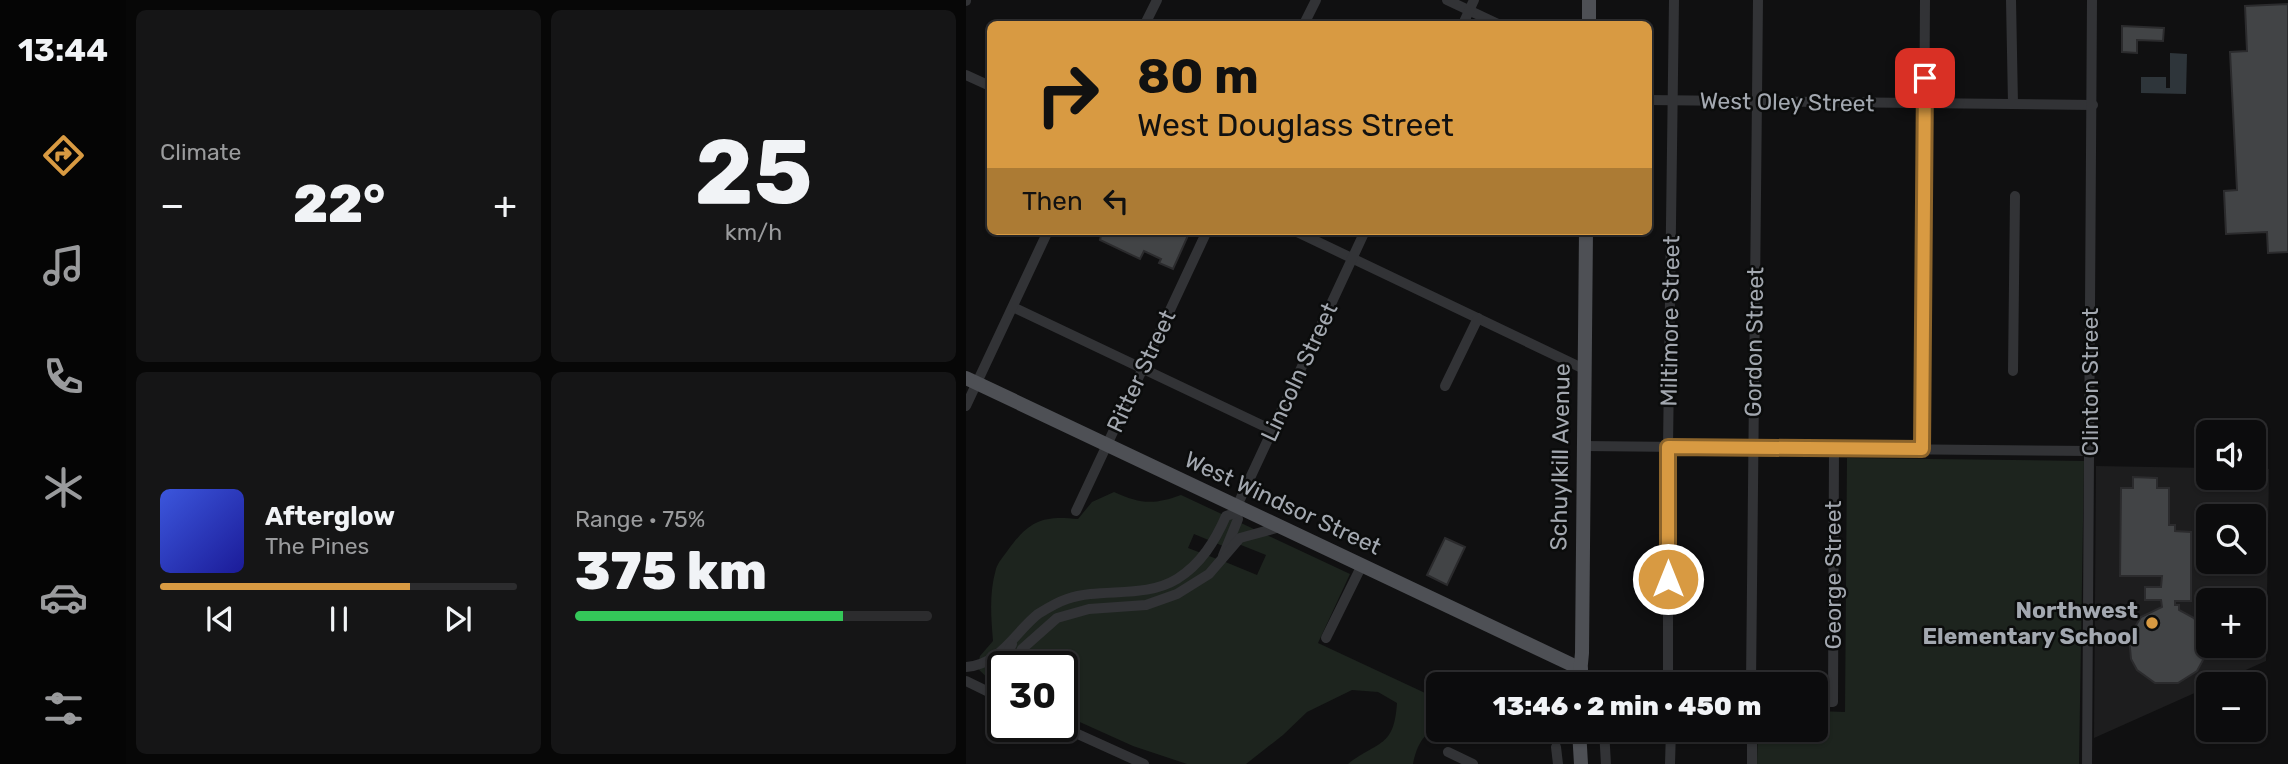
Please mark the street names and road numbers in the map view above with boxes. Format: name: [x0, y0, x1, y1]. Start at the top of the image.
street label: West Oley Street: [1699, 86, 1875, 118]
street label: Miltimore Street: [1655, 235, 1685, 407]
street label: Gordon Street: [1739, 267, 1769, 417]
street label: Lincoln Street: [1255, 298, 1343, 446]
street label: Ritter Street: [1100, 305, 1182, 437]
street label: Clinton Street: [2076, 308, 2104, 456]
street label: Schuylkill Avenue: [1544, 363, 1576, 551]
street label: West Windsor Street: [1180, 445, 1386, 561]
street label: George Street: [1819, 501, 1847, 649]

